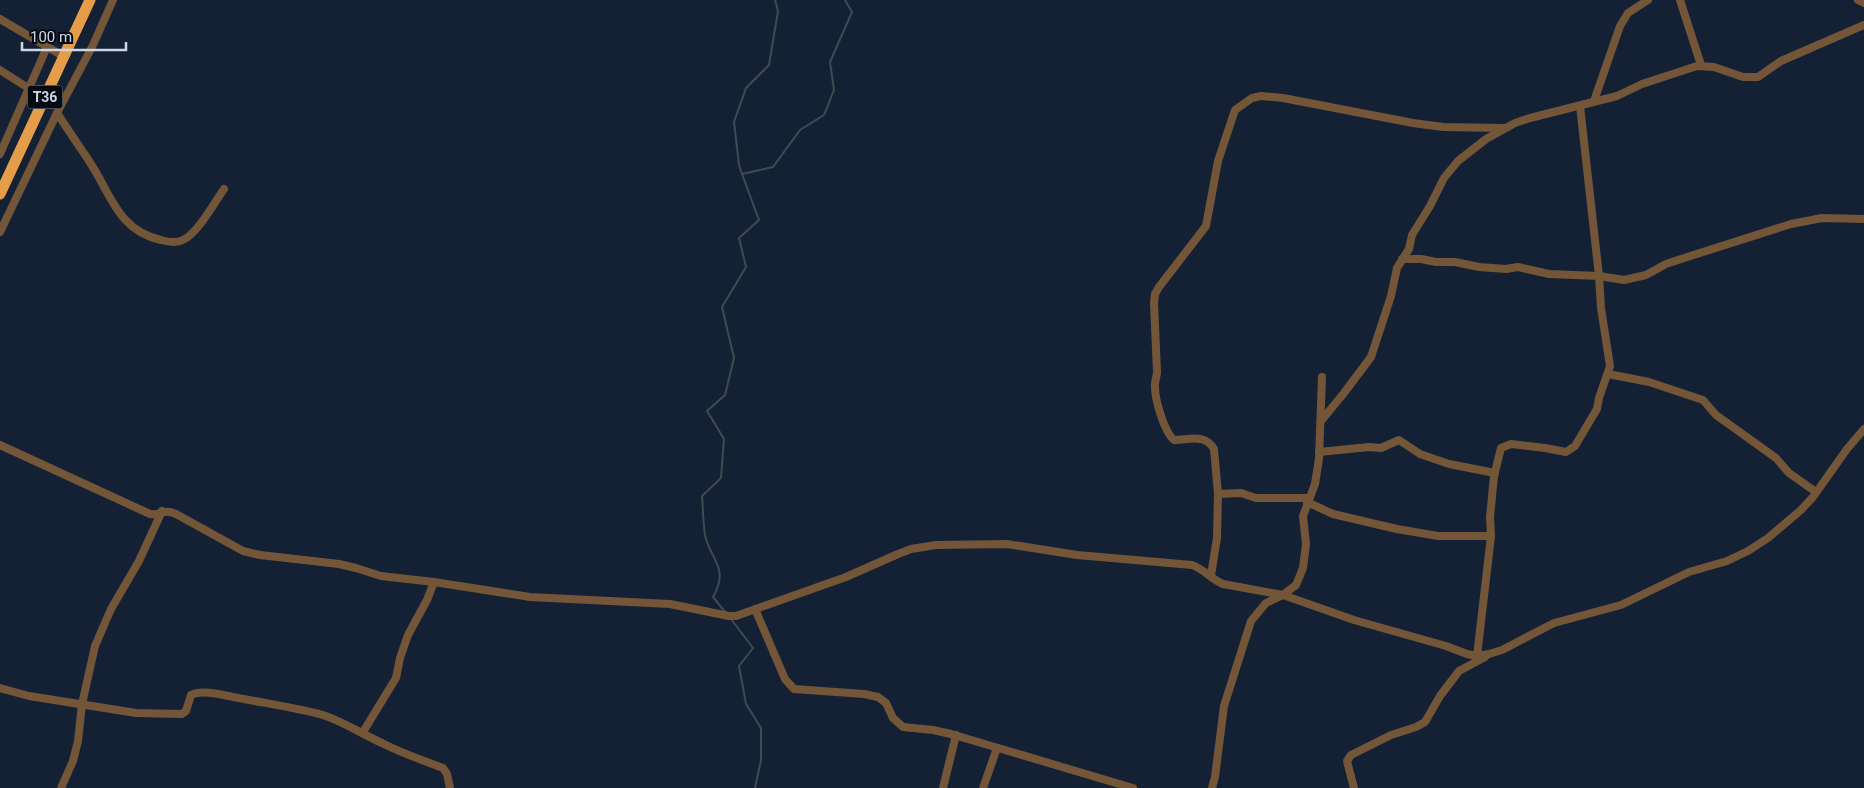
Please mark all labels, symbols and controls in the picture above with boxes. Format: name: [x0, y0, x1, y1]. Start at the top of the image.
scale bar: [22, 20, 126, 52]
text: 100 m: [30, 28, 72, 46]
road number: T36: [28, 85, 62, 108]

